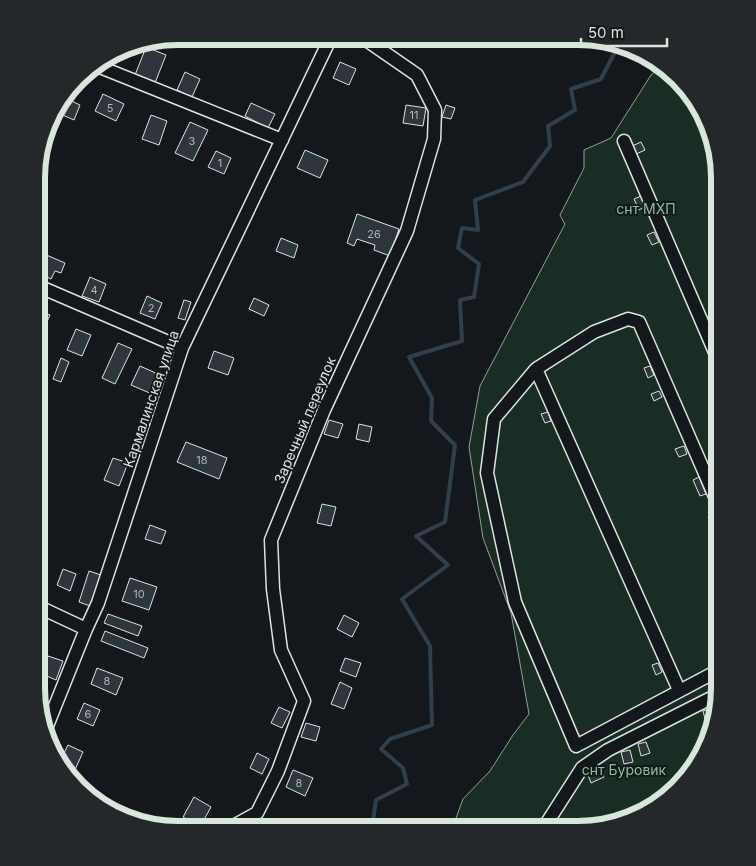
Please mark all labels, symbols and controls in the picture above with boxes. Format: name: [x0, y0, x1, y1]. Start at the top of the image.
scale bar: [581, 15, 667, 47]
text: 50 m: [588, 23, 624, 42]
house number: 5: [107, 101, 114, 115]
house number: 11: [410, 108, 418, 122]
house number: 3: [189, 134, 196, 148]
house number: 1: [218, 156, 222, 170]
park label: снт МХП: [616, 200, 676, 217]
house number: 26: [367, 227, 381, 241]
house number: 4: [90, 283, 98, 297]
house number: 2: [148, 301, 154, 315]
street label: Кармалинская улица: [119, 328, 182, 470]
street label: Заречный переулок: [270, 353, 339, 486]
house number: 18: [196, 453, 208, 467]
house number: 10: [133, 587, 145, 601]
house number: 8: [104, 674, 111, 688]
house number: 6: [85, 707, 92, 721]
park label: снт Буровик: [582, 761, 667, 778]
house number: 8: [296, 776, 303, 790]

